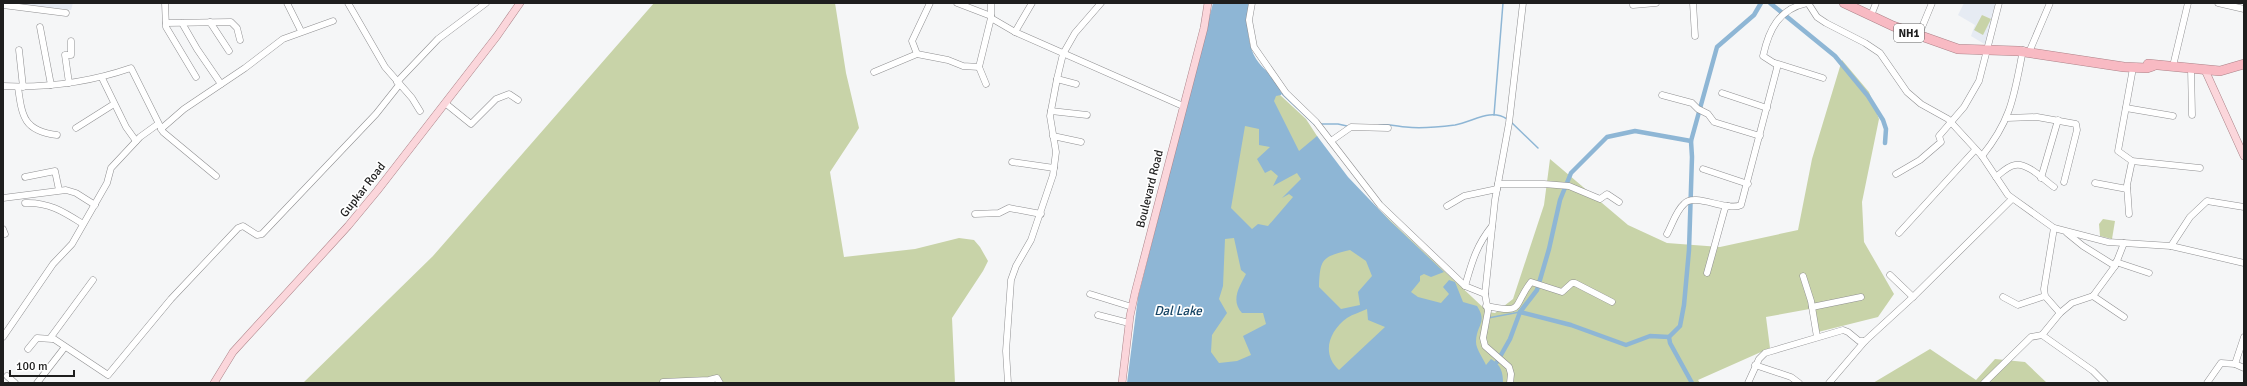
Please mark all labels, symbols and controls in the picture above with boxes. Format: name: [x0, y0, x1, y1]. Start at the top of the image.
road number: NH1: [1894, 24, 1924, 42]
street label: Boulevard Road: [1133, 148, 1167, 230]
street label: Gupkar Road: [337, 160, 389, 220]
water label: Dal Lake: [1154, 303, 1203, 319]
scale bar: [10, 352, 74, 378]
text: 100 m: [16, 359, 48, 374]

